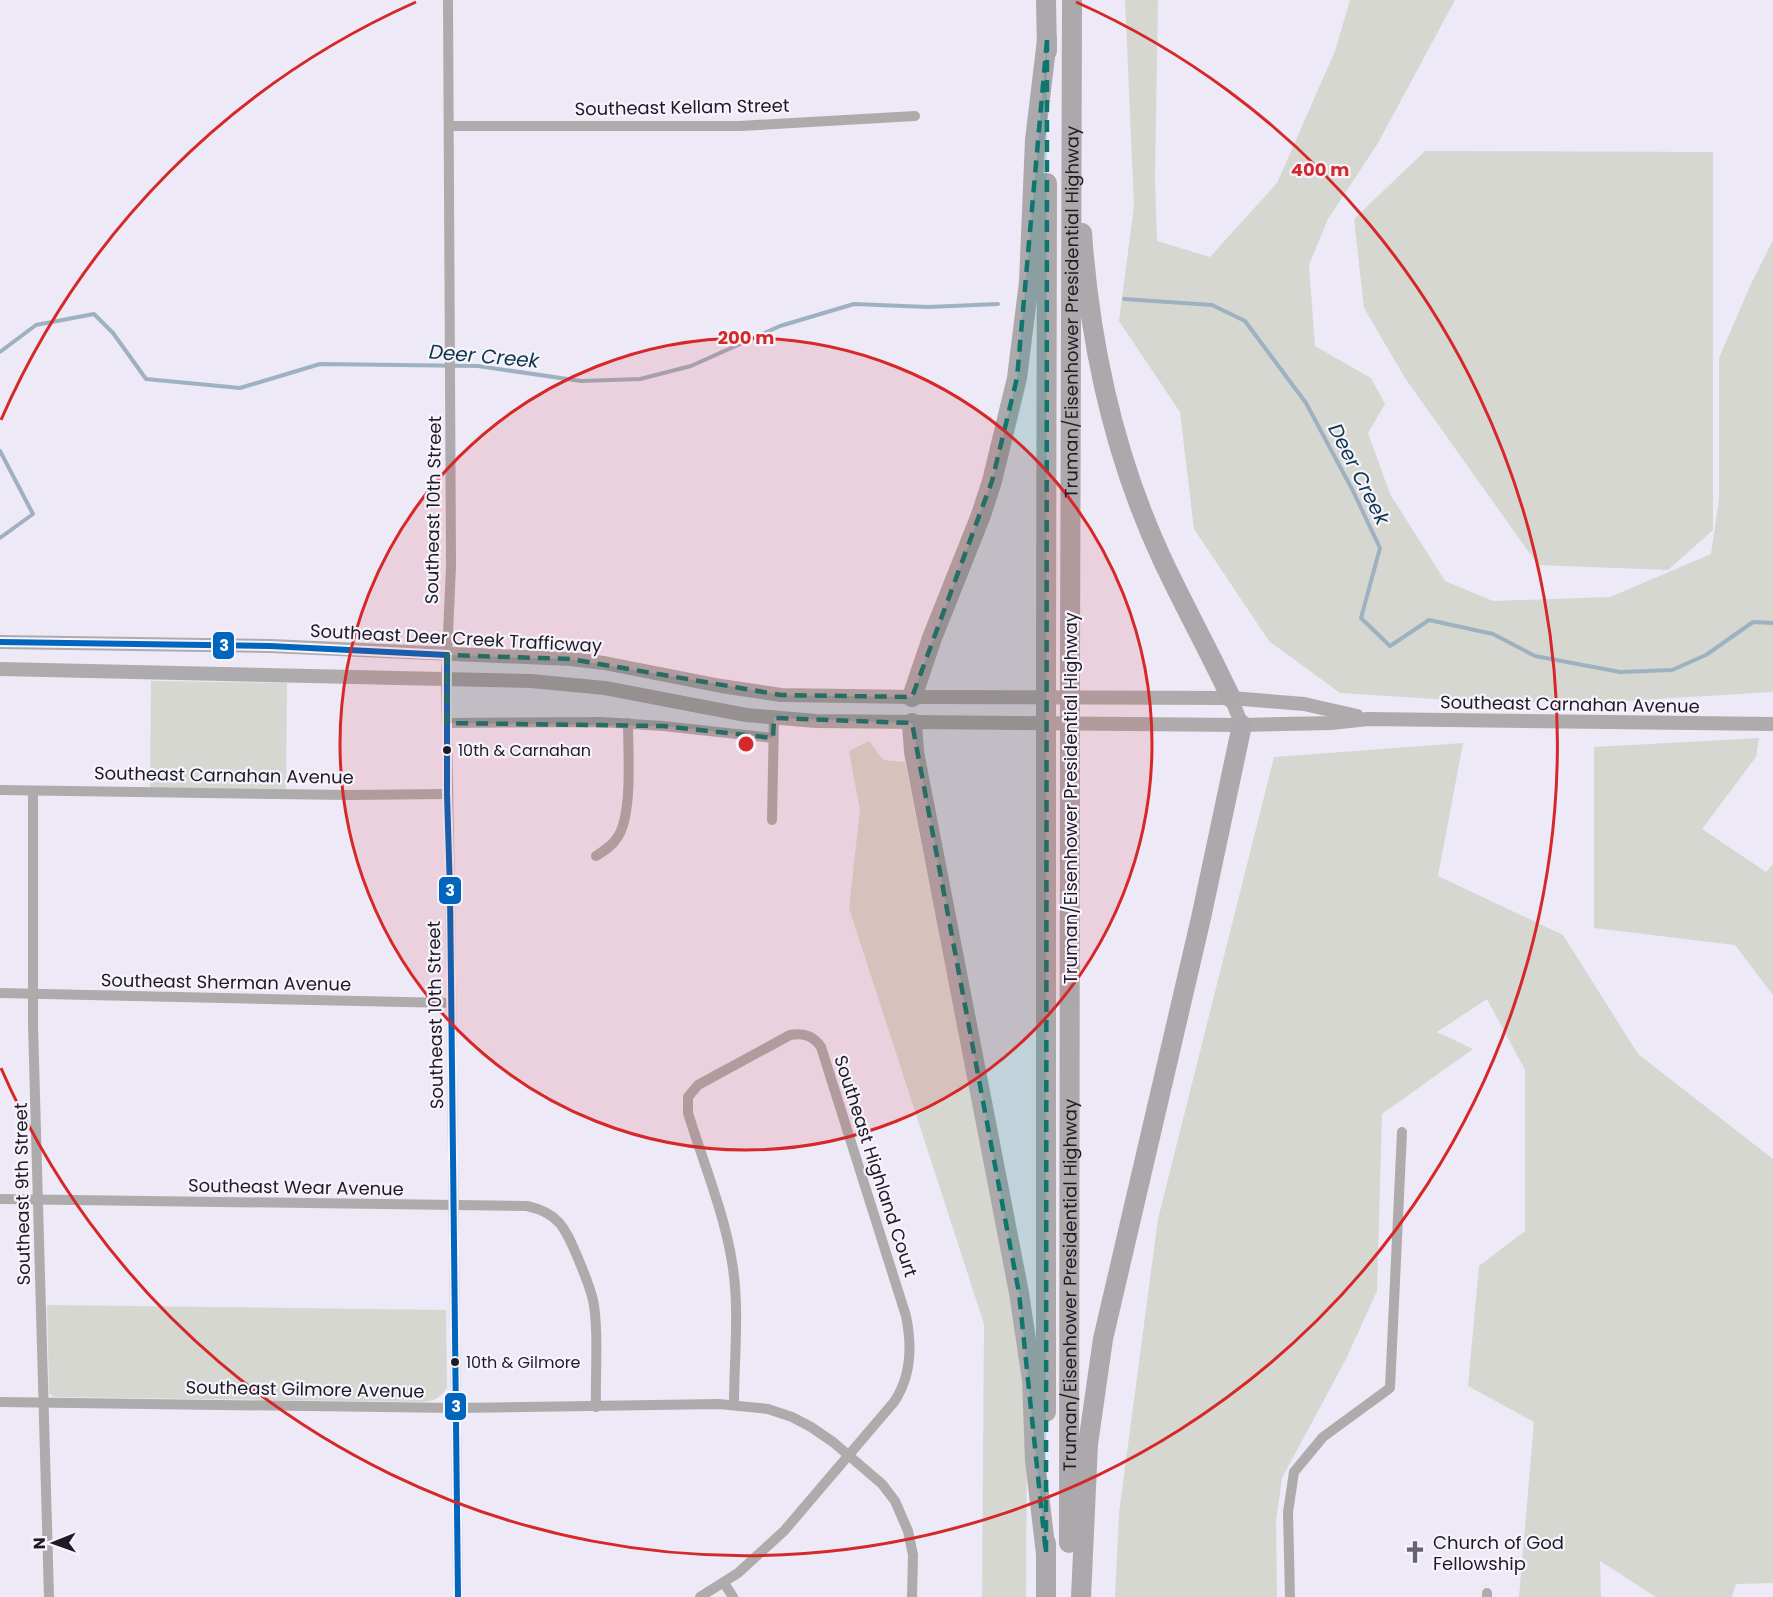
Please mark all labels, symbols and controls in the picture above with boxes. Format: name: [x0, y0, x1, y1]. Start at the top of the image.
street label: Southeast Kellam Street: [574, 93, 790, 121]
street label: Truman/Eisenhower Presidential Highway: [1058, 126, 1084, 498]
text: 400 m: [1291, 157, 1349, 182]
text: 200 m: [718, 325, 774, 350]
water label: Deer Creek: [428, 337, 542, 375]
street label: Southeast 10th Street: [419, 416, 447, 604]
water label: Deer Creek: [1321, 418, 1397, 531]
street label: Truman/Eisenhower Presidential Highway: [1058, 612, 1083, 984]
street label: Southeast Deer Creek Trafficway: [309, 618, 603, 658]
line badge: 3: [212, 631, 235, 660]
text: 3: [219, 634, 229, 657]
street label: Southeast Carnahan Avenue: [1440, 689, 1700, 719]
centre of rings: [736, 734, 756, 754]
place label: 10th & Carnahan: [458, 739, 591, 762]
marker: 10th & Carnahan: [441, 744, 453, 756]
street label: Southeast Carnahan Avenue: [94, 760, 354, 790]
line badge: 3: [438, 876, 462, 905]
text: 3: [445, 879, 455, 902]
street label: Southeast 10th Street: [421, 921, 449, 1109]
street label: Southeast Sherman Avenue: [101, 967, 351, 997]
street label: Southeast Highland Court: [828, 1052, 924, 1280]
street label: Truman/Eisenhower Presidential Highway: [1057, 1099, 1082, 1471]
street label: Southeast 9th Street: [8, 1102, 36, 1286]
street label: Southeast Wear Avenue: [188, 1173, 404, 1201]
place label: 10th & Gilmore: [466, 1351, 581, 1374]
marker: 10th & Gilmore: [449, 1356, 461, 1368]
street label: Southeast Gilmore Avenue: [185, 1374, 425, 1404]
line badge: 3: [444, 1392, 467, 1421]
text: 3: [451, 1395, 461, 1418]
north arrow: [24, 1513, 84, 1573]
place label: Church of God Fellowship: [1433, 1530, 1564, 1576]
text: N: [28, 1537, 51, 1549]
church icon: Church of God Fellowship: [1402, 1539, 1428, 1565]

